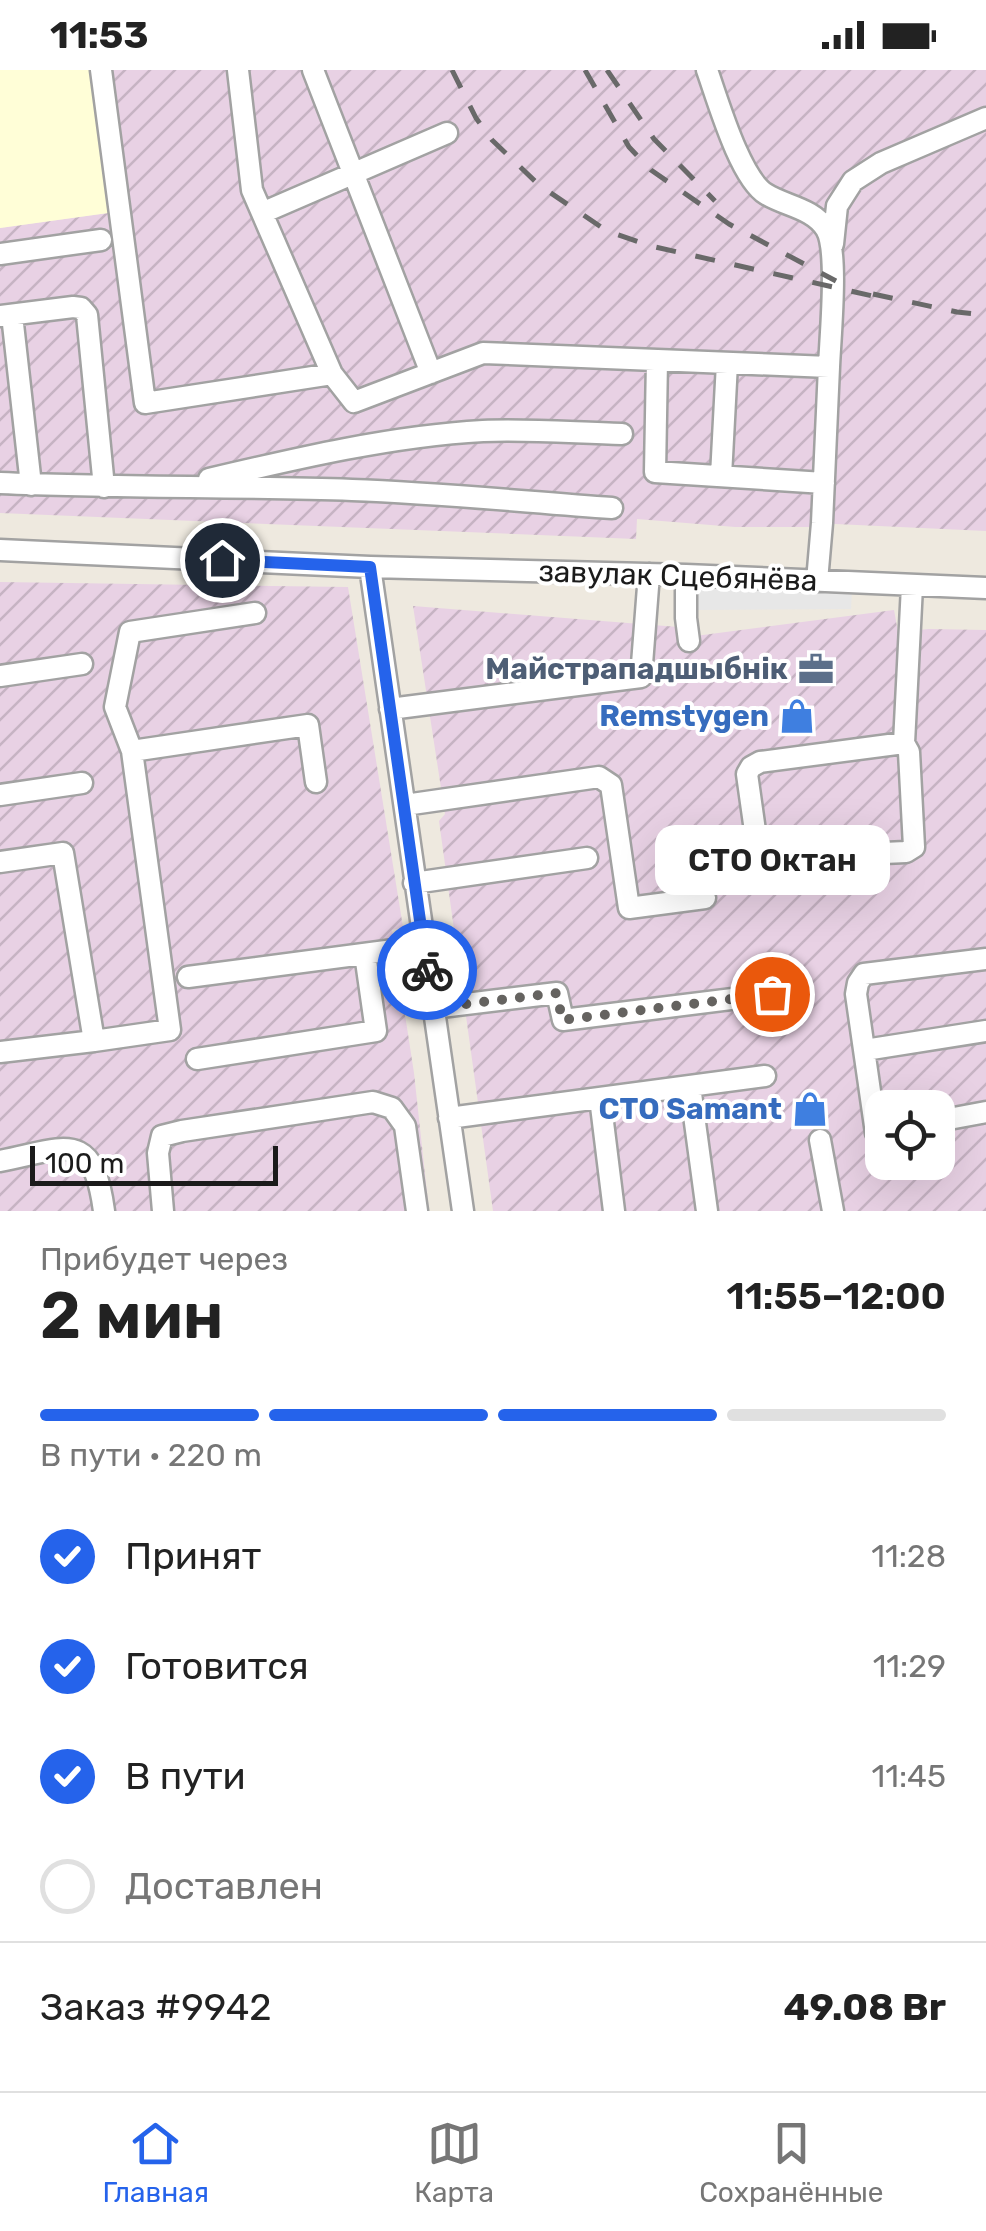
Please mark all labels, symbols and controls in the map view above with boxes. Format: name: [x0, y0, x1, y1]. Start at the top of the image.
text: 11:53: [50, 12, 148, 58]
pin: [180, 518, 265, 603]
icon: home: [195, 533, 250, 588]
street label: завулак Сцебянёва: [538, 553, 818, 599]
office icon: Майстрападшыбнік: [797, 650, 835, 688]
place label: Майстрападшыбнік: [485, 651, 788, 687]
shop icon: Remstygen: [778, 697, 816, 735]
place label: Remstygen: [599, 698, 769, 734]
callout: СТО Октан: [654, 824, 890, 894]
text: СТО Октан: [688, 841, 857, 879]
courier: [377, 920, 477, 1020]
icon: bike: [400, 943, 455, 998]
pin: [730, 952, 815, 1037]
icon: bag: [745, 967, 800, 1022]
shop icon: СТО Samant: [791, 1090, 829, 1128]
map controls: [865, 1090, 955, 1180]
button: locate: [865, 1090, 955, 1180]
place label: СТО Samant: [598, 1091, 782, 1127]
scale bar: [30, 1141, 278, 1186]
text: 100 m: [45, 1147, 124, 1180]
text: Прибудет через: [40, 1240, 288, 1278]
text: 11:55–12:00: [726, 1273, 946, 1319]
text: 2 мин: [40, 1277, 224, 1354]
text: В пути · 220 m: [40, 1436, 262, 1474]
icon: check: [40, 1529, 95, 1584]
text: Принят: [125, 1533, 261, 1579]
text: 11:28: [871, 1537, 946, 1575]
icon: check: [40, 1639, 95, 1694]
text: Готовится: [125, 1643, 309, 1689]
text: 11:29: [873, 1647, 946, 1685]
icon: check: [40, 1749, 95, 1804]
text: В пути: [125, 1753, 246, 1799]
text: 11:45: [872, 1757, 946, 1795]
text: Доставлен: [125, 1863, 323, 1909]
text: Заказ #9942: [40, 1984, 272, 2030]
text: 49.08 Br: [784, 1984, 946, 2030]
tab: Главная: [103, 2116, 209, 2209]
tab: Карта: [414, 2116, 494, 2209]
tab: Сохранённые: [699, 2116, 883, 2209]

